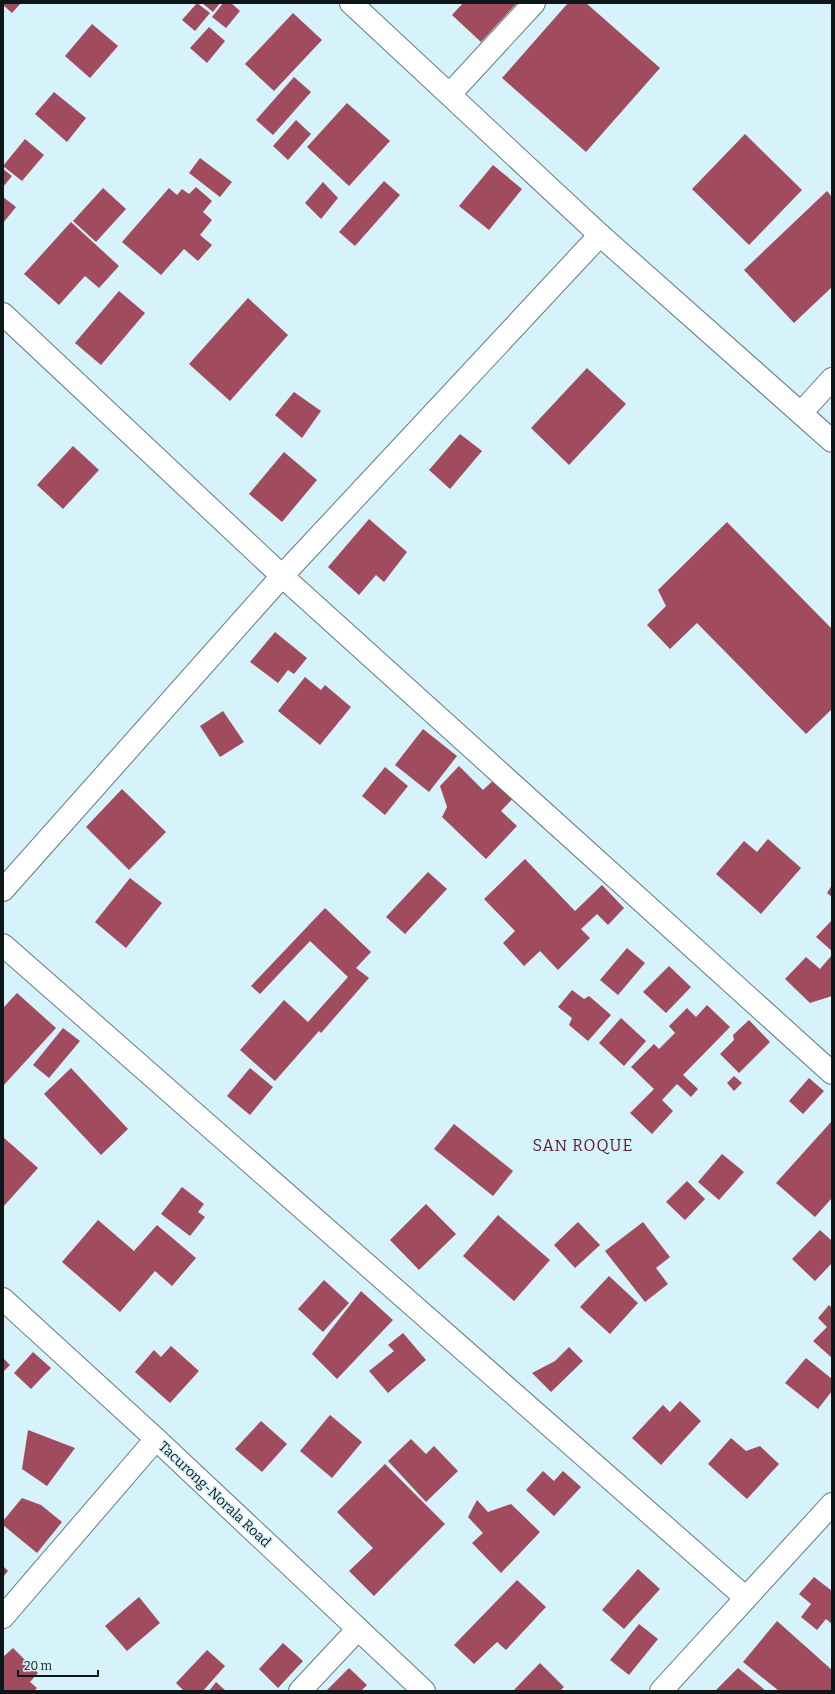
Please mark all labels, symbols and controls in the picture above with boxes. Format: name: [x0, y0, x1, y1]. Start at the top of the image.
district label: SAN ROQUE: [533, 1136, 633, 1155]
street label: Tacurong-Norala Road: [155, 1438, 274, 1551]
scale bar: [18, 1652, 98, 1678]
text: 20 m: [24, 1659, 53, 1673]

